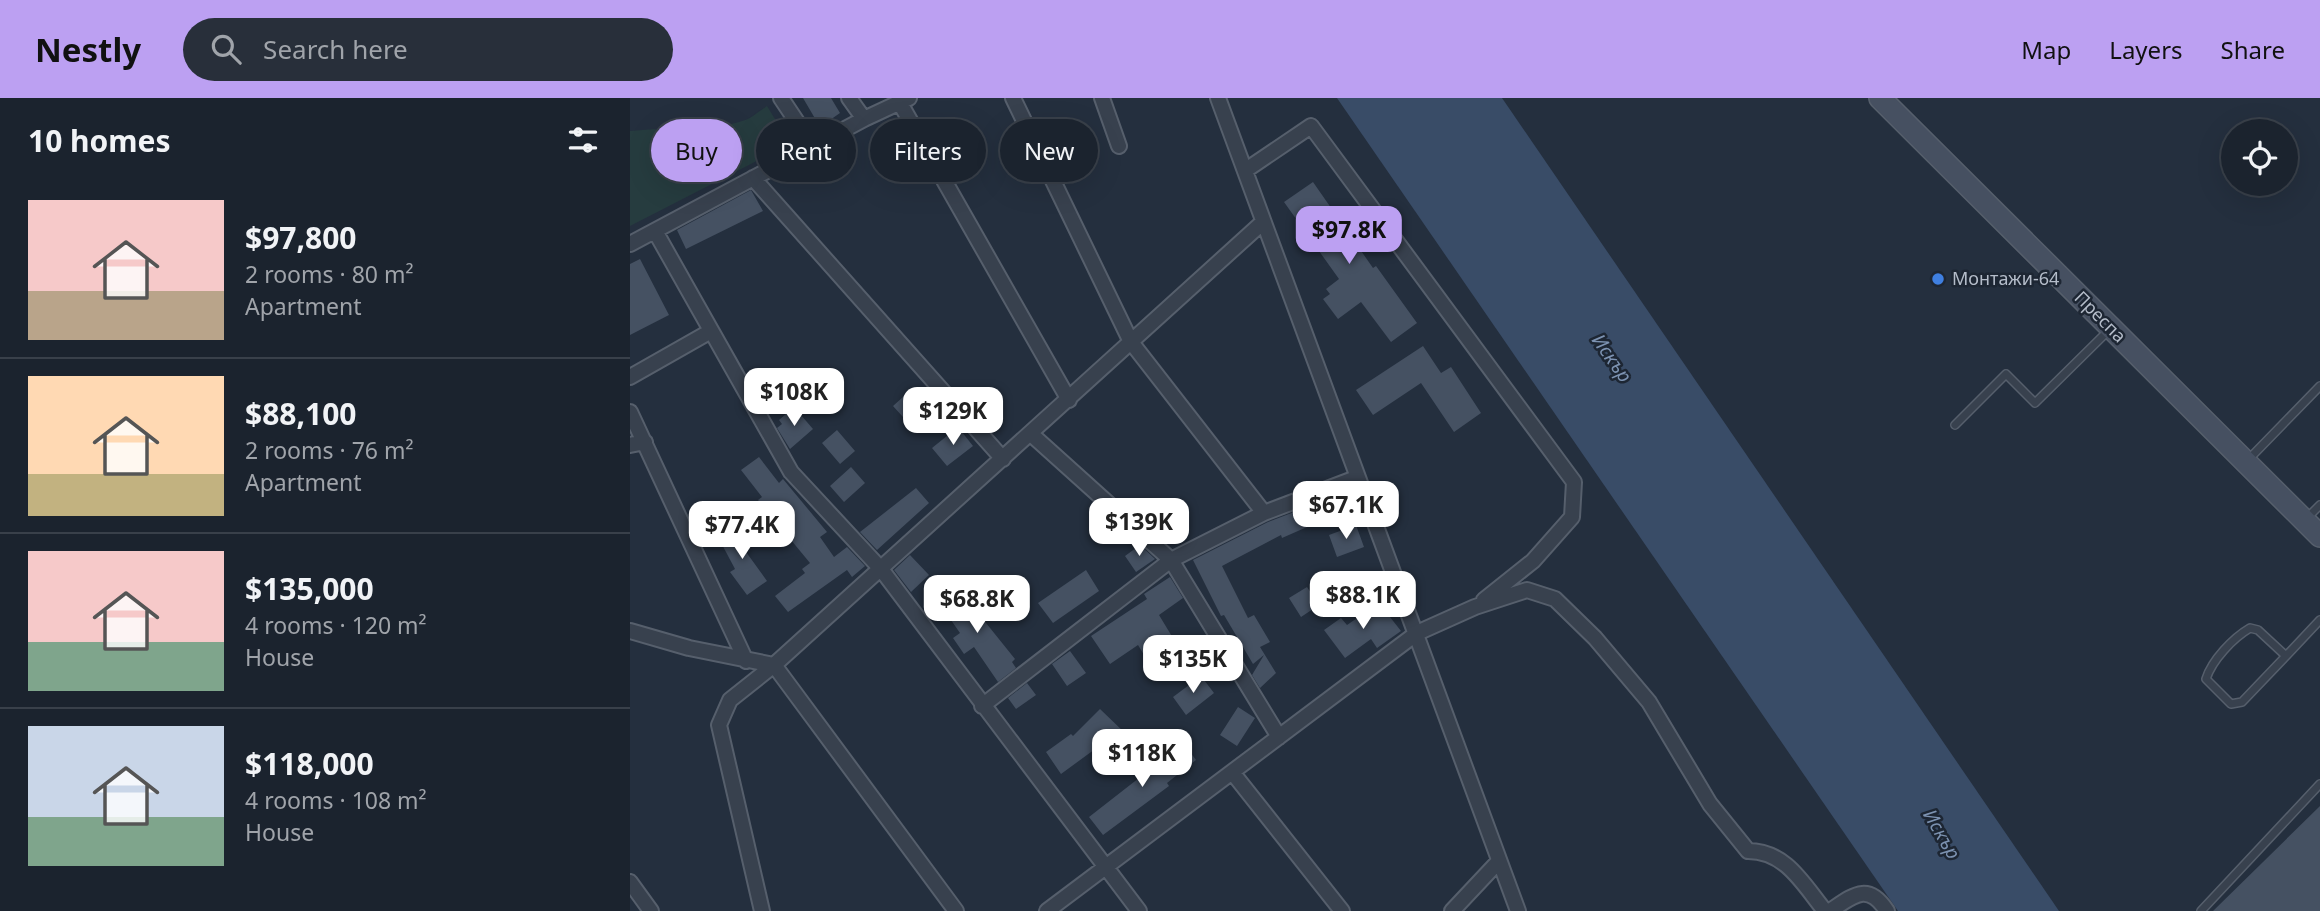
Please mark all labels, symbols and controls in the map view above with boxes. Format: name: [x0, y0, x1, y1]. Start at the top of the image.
search box: [183, 18, 673, 81]
text: Nestly: [35, 27, 141, 72]
icon: search: [207, 30, 245, 68]
text: Search here: [263, 31, 408, 67]
text: Map: [2021, 33, 2071, 66]
text: Layers: [2109, 33, 2183, 66]
text: Share: [2221, 33, 2285, 66]
chip: Buy: [651, 119, 742, 182]
chip: Rent: [756, 119, 856, 182]
chip: Filters: [870, 119, 986, 182]
chip: New: [1000, 119, 1098, 182]
map controls: [2221, 119, 2298, 196]
button: locate: [2221, 119, 2298, 196]
text: 10 homes: [28, 120, 171, 161]
icon: filters: [564, 121, 602, 159]
pin: $97.8K: [1292, 206, 1406, 266]
text: $97.8K: [1312, 213, 1386, 245]
text: $97,800: [245, 217, 357, 258]
icon: home: [84, 228, 168, 312]
text: 2 rooms · 80 m²: [245, 258, 414, 290]
place label: Монтажи-64: [1952, 266, 2059, 290]
marker: Монтажи-64: [1930, 271, 1946, 287]
street label: Преспа: [2070, 285, 2132, 347]
text: Apartment: [245, 290, 362, 322]
water label: Искър: [1586, 329, 1638, 388]
pin: $108K: [745, 368, 843, 428]
text: $108K: [760, 375, 828, 407]
pin: $129K: [904, 388, 1002, 447]
text: $88,100: [245, 393, 357, 434]
text: $129K: [919, 394, 987, 426]
icon: home: [84, 404, 168, 488]
text: 2 rooms · 76 m²: [245, 434, 414, 466]
text: Apartment: [245, 466, 362, 498]
pin: $67.1K: [1289, 482, 1403, 541]
text: $67.1K: [1309, 488, 1383, 520]
pin: $139K: [1090, 498, 1188, 558]
pin: $77.4K: [685, 502, 799, 561]
text: $139K: [1105, 505, 1173, 537]
text: $77.4K: [705, 508, 779, 540]
text: $135,000: [245, 568, 374, 609]
pin: $88.1K: [1306, 572, 1420, 631]
pin: $68.8K: [920, 575, 1034, 635]
text: $88.1K: [1326, 578, 1400, 610]
icon: home: [84, 579, 168, 663]
text: $68.8K: [940, 582, 1014, 614]
text: 4 rooms · 120 m²: [245, 609, 427, 641]
pin: $135K: [1144, 636, 1242, 695]
text: House: [245, 641, 314, 673]
text: $135K: [1159, 642, 1227, 674]
pin: $118K: [1093, 730, 1191, 789]
text: $118K: [1108, 736, 1176, 768]
text: $118,000: [245, 743, 374, 784]
icon: home: [84, 754, 168, 838]
text: 4 rooms · 108 m²: [245, 784, 427, 816]
water label: Искър: [1917, 804, 1967, 864]
text: House: [245, 816, 314, 848]

